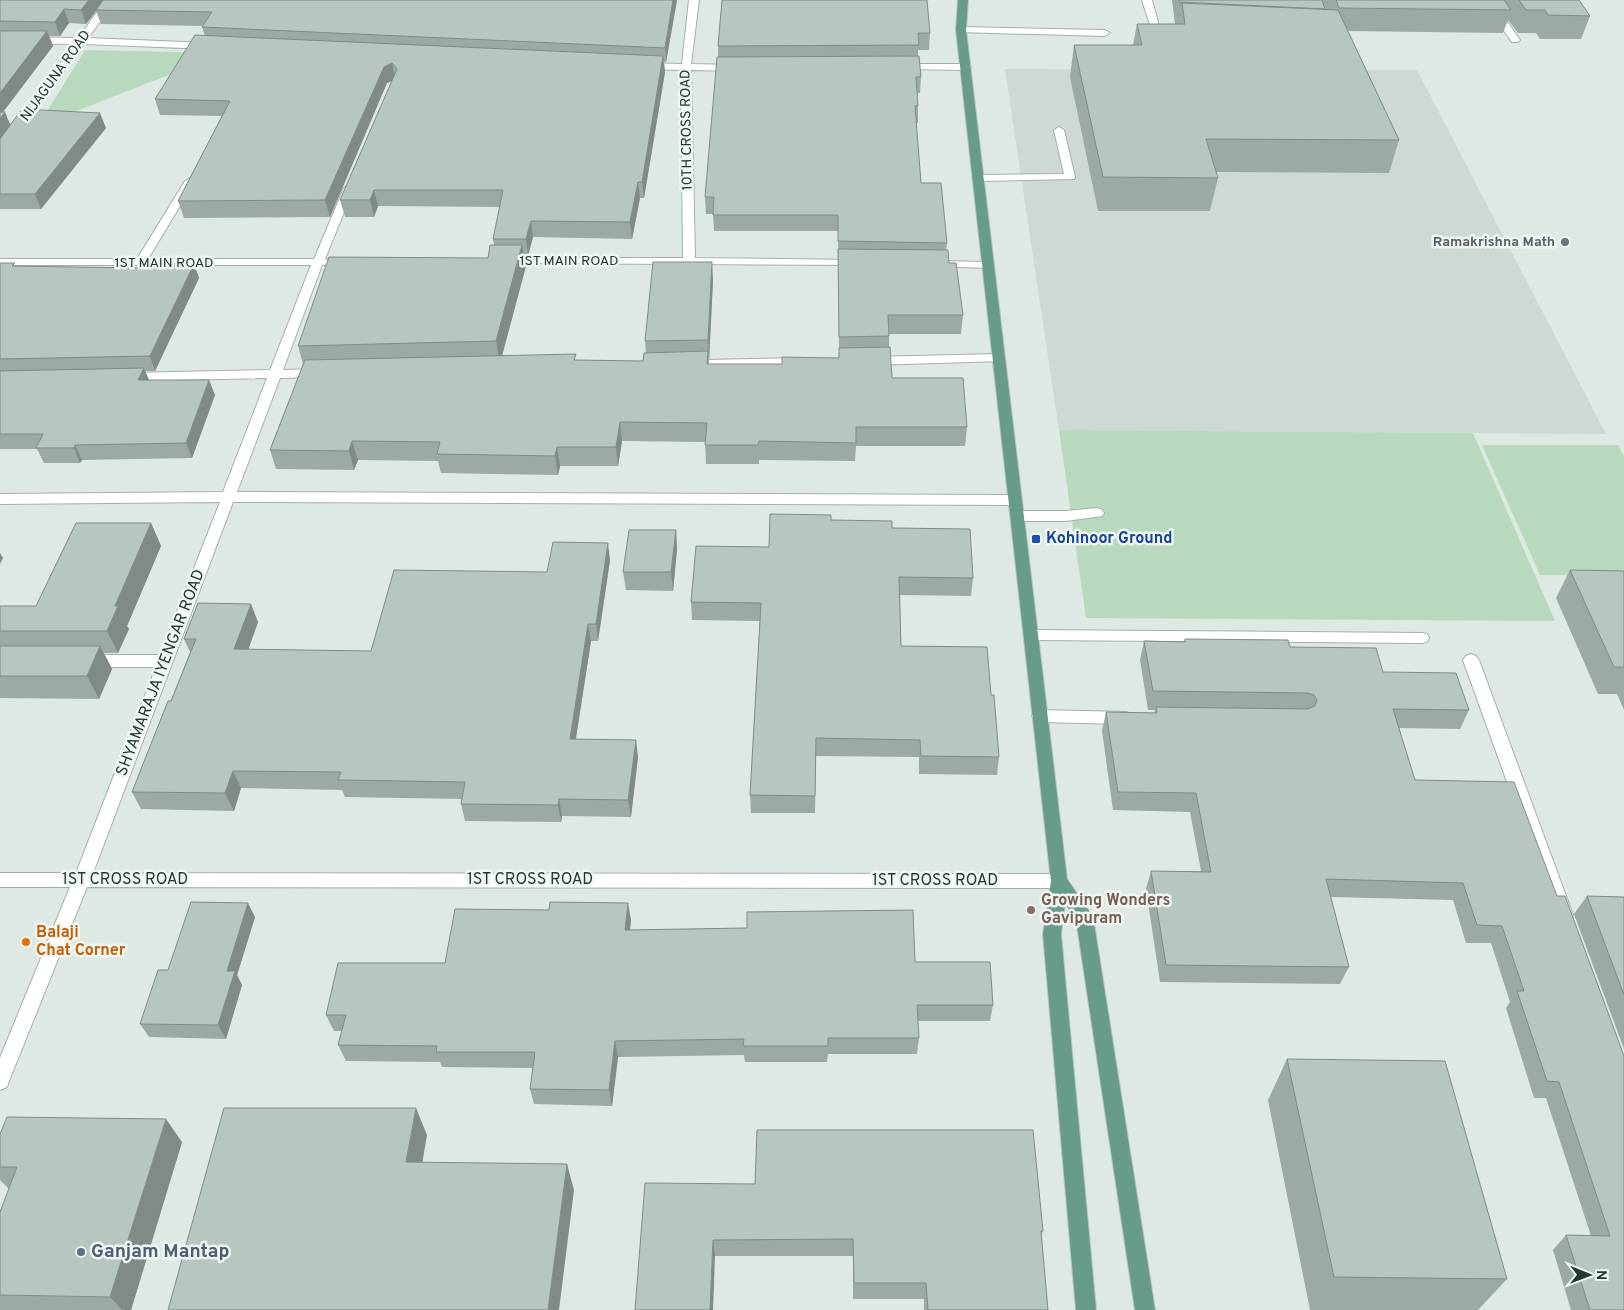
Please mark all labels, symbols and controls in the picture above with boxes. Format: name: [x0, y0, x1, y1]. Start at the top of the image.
street label: NIJAGUNA ROAD: [17, 27, 95, 125]
street label: 10TH CROSS ROAD: [677, 69, 697, 191]
place label: Ramakrishna Math: [1433, 234, 1555, 251]
marker: Ramakrishna Math: [1559, 236, 1571, 248]
street label: 1ST MAIN ROAD: [519, 253, 619, 270]
street label: 1ST MAIN ROAD: [114, 255, 214, 272]
place label: Kohinoor Ground: [1046, 529, 1173, 549]
marker: Kohinoor Ground: [1030, 533, 1042, 545]
street label: SHYAMARAJA IYENGAR ROAD: [112, 567, 210, 779]
street label: 1ST CROSS ROAD: [62, 870, 188, 890]
street label: 1ST CROSS ROAD: [467, 870, 593, 890]
street label: 1ST CROSS ROAD: [872, 871, 998, 891]
place label: Growing Wonders Gavipuram: [1041, 891, 1170, 929]
marker: Growing Wonders Gavipuram: [1025, 904, 1037, 916]
place label: Balaji Chat Corner: [36, 923, 126, 961]
marker: Balaji Chat Corner: [20, 936, 32, 948]
place label: Ganjam Mantap: [91, 1240, 229, 1264]
marker: Ganjam Mantap: [75, 1246, 87, 1258]
north arrow: [1564, 1250, 1614, 1300]
text: N: [1592, 1270, 1609, 1280]

